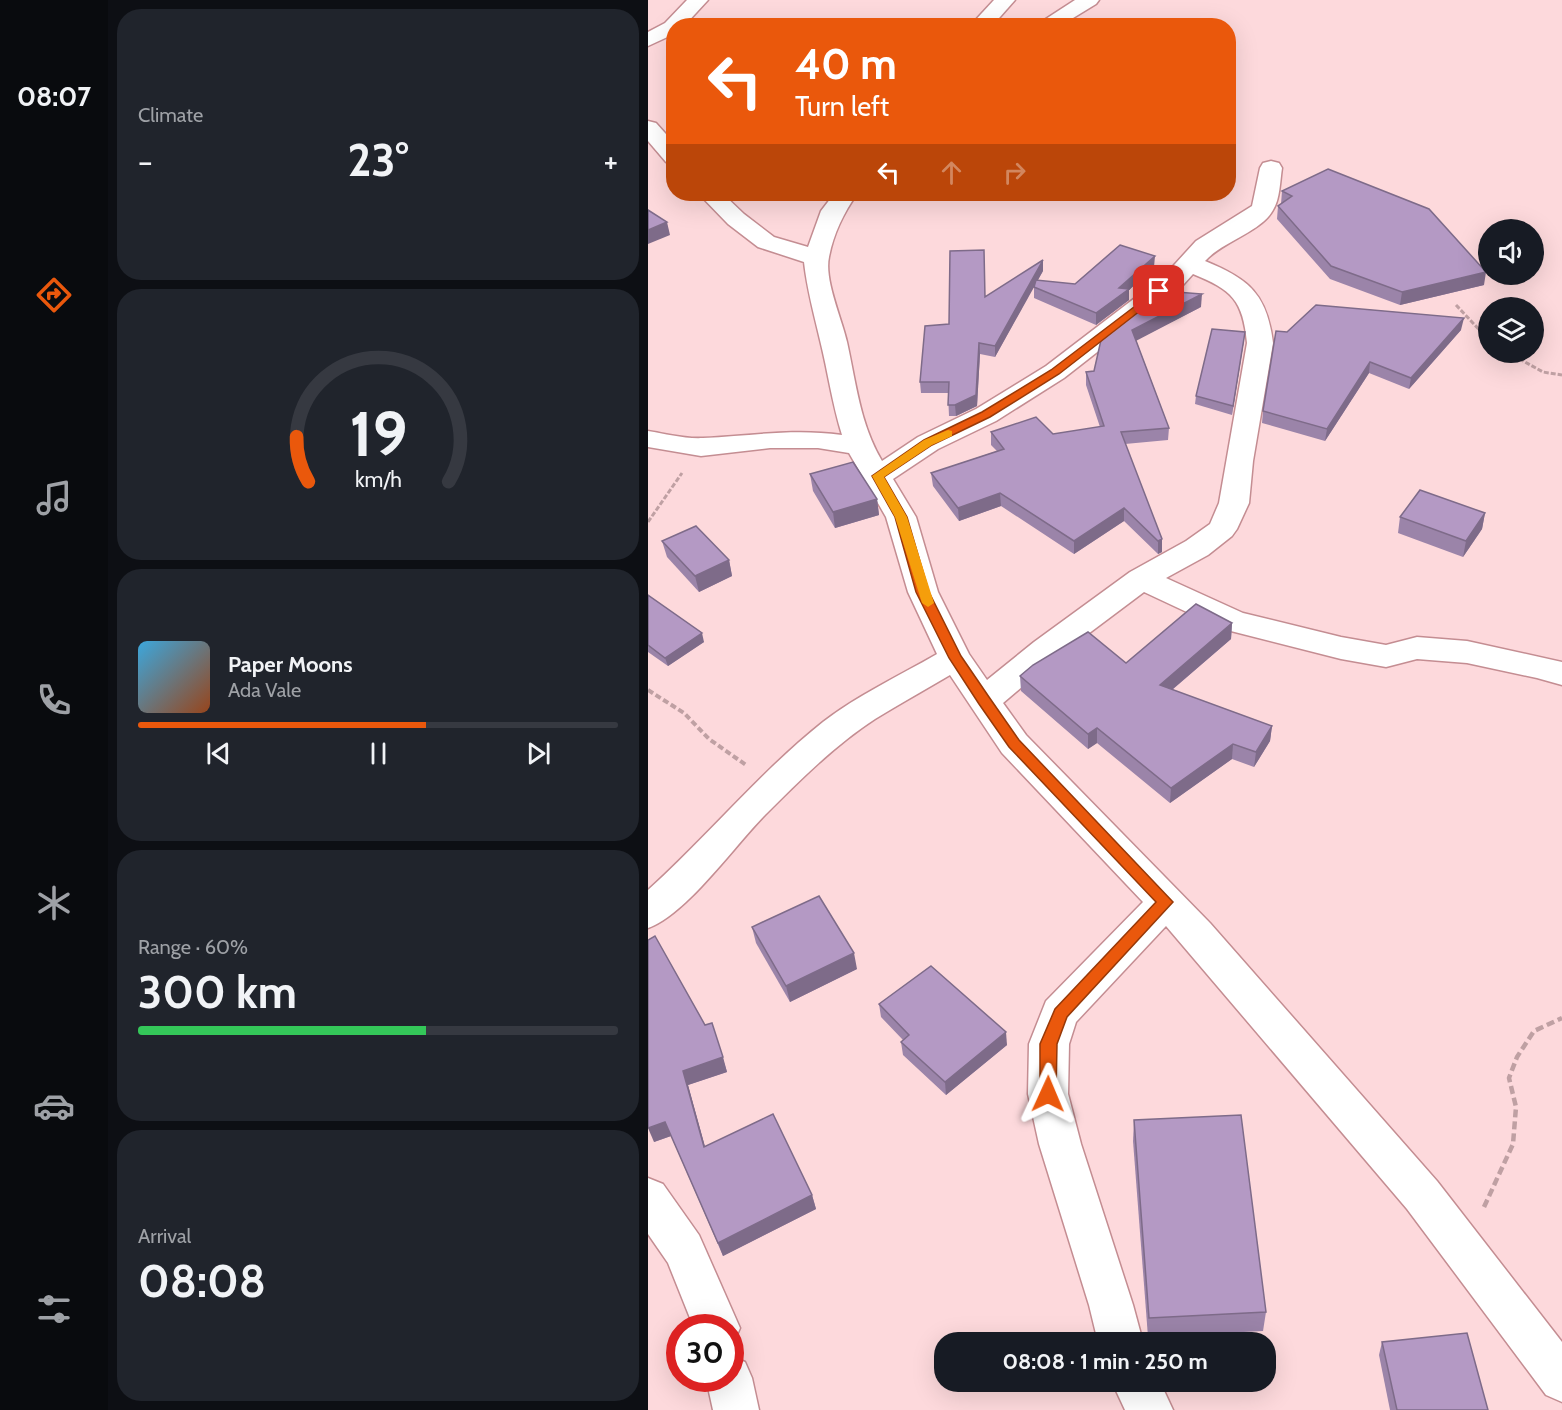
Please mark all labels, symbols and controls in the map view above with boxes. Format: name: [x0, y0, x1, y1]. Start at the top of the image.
text: 40 m: [795, 38, 897, 90]
icon: left: [696, 42, 774, 120]
text: 08:07: [17, 80, 91, 113]
text: Turn left: [795, 90, 889, 123]
text: Climate: [138, 103, 203, 127]
text: 23°: [347, 133, 409, 187]
text: −: [138, 141, 153, 181]
text: +: [603, 141, 618, 181]
icon: left: [872, 156, 905, 189]
icon: ahead: [935, 156, 968, 189]
icon: right: [998, 156, 1031, 189]
map controls: [1478, 219, 1544, 363]
button: sound: [1478, 219, 1544, 285]
pin: [1133, 265, 1184, 316]
icon: directions: [33, 274, 75, 316]
icon: arrive: [1142, 274, 1175, 307]
button: layers: [1478, 297, 1544, 363]
text: 19: [349, 396, 407, 472]
text: km/h: [355, 466, 401, 492]
icon: music: [33, 477, 75, 519]
text: Paper Moons: [228, 651, 352, 678]
text: Ada Vale: [228, 678, 301, 702]
icon: phone: [33, 679, 75, 721]
icon: previous: [202, 737, 235, 770]
icon: pause: [362, 737, 395, 770]
icon: next: [522, 737, 555, 770]
icon: climate: [33, 882, 75, 924]
text: Range · 60%: [138, 935, 248, 959]
text: 300 km: [138, 965, 297, 1019]
position arrow: [1016, 1062, 1080, 1126]
icon: car: [33, 1085, 75, 1127]
text: Arrival: [138, 1224, 191, 1248]
text: 08:08: [138, 1254, 266, 1308]
icon: filters: [33, 1288, 75, 1330]
speed limit sign: 30: [666, 1314, 744, 1392]
text: 08:08 · 1 min · 250 m: [1002, 1348, 1208, 1375]

